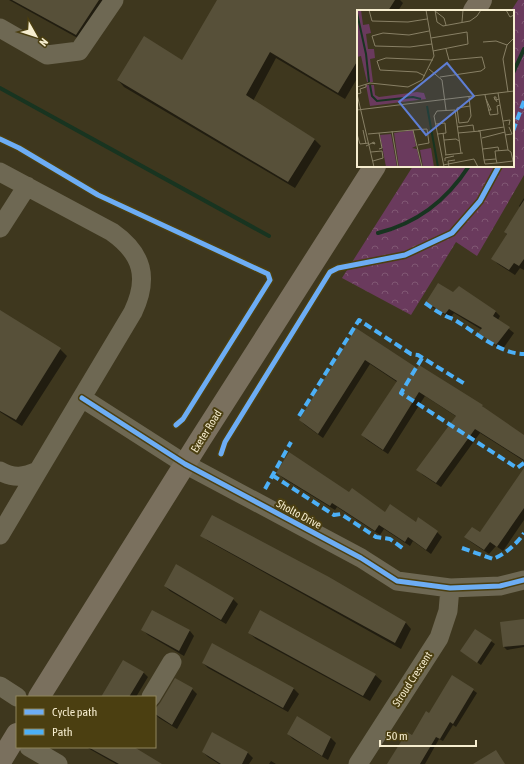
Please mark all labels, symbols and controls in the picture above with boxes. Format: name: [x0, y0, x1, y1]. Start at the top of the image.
inset map: [357, 10, 514, 167]
north arrow: [16, 16, 56, 56]
text: N: [37, 36, 50, 49]
street label: Exeter Road: [188, 408, 224, 454]
street label: Sholto Drive: [274, 497, 324, 531]
street label: Stroud Crescent: [390, 649, 434, 709]
legend: [16, 696, 156, 748]
text: Cycle path: [52, 705, 97, 719]
scale bar: [380, 722, 476, 748]
text: Path: [52, 725, 73, 739]
text: 50 m: [386, 729, 408, 743]

